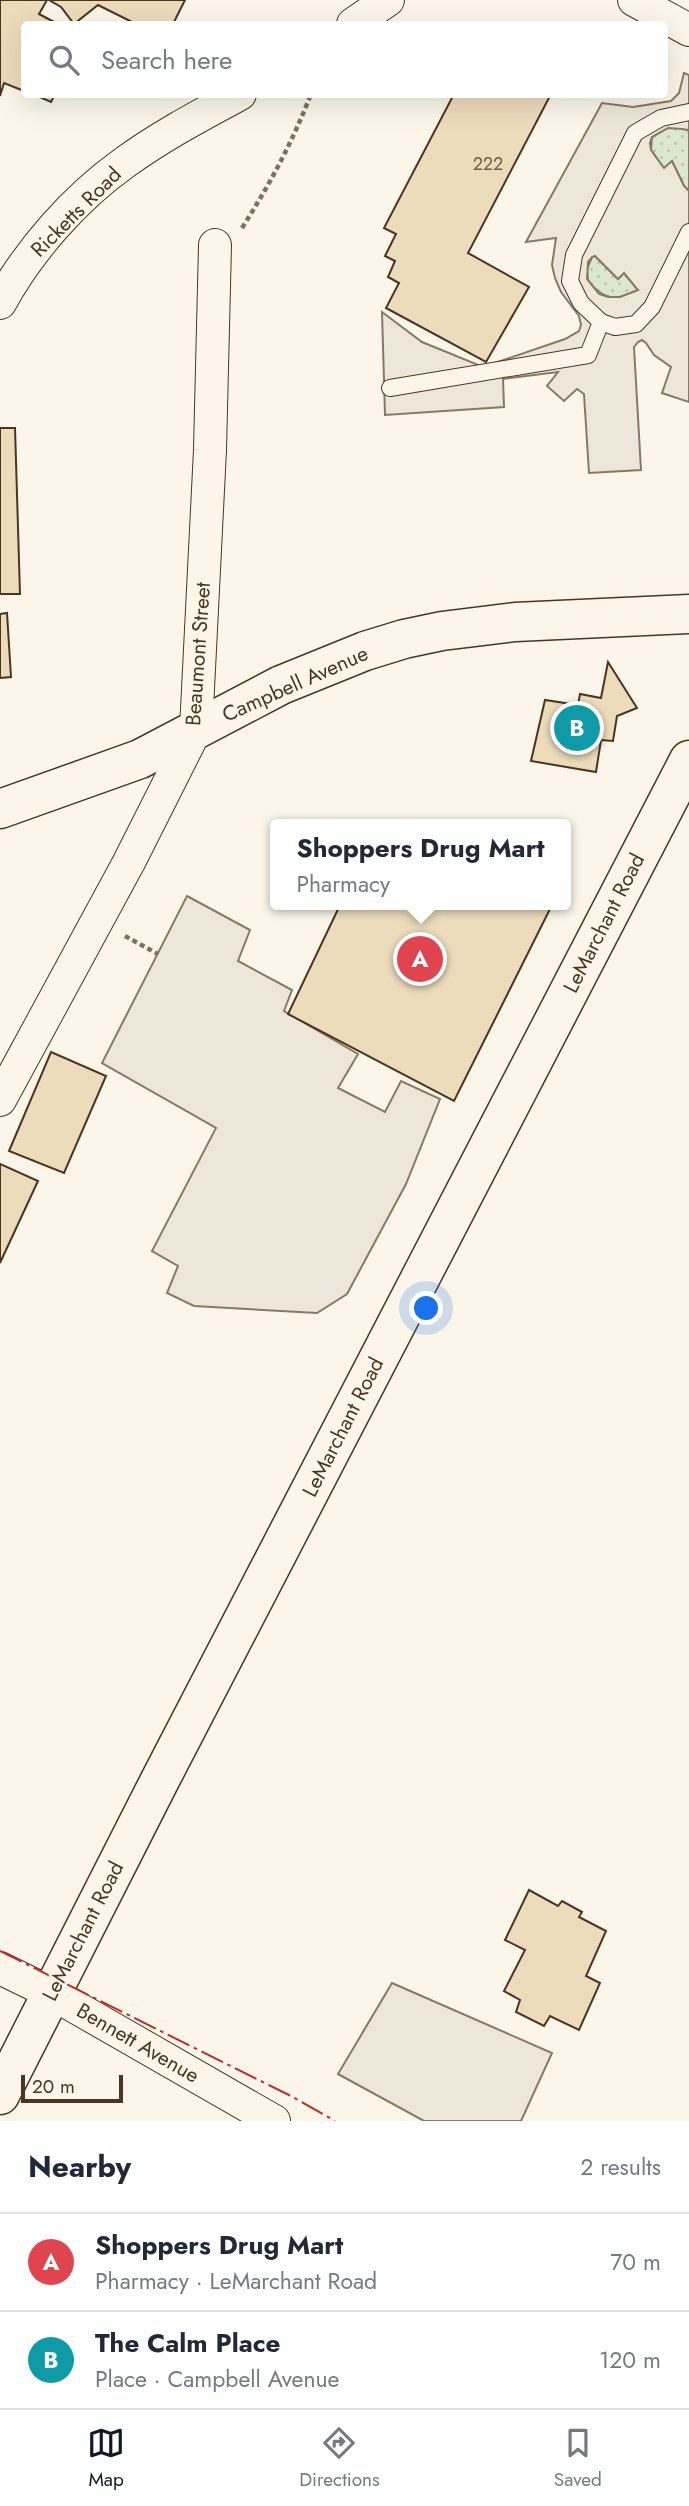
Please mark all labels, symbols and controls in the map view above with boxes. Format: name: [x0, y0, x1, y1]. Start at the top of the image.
search box: [21, 21, 668, 98]
icon: search: [45, 41, 83, 79]
text: Search here: [101, 41, 233, 79]
house number: 222: [473, 151, 503, 177]
street label: Ricketts Road: [24, 160, 128, 264]
street label: Beaumont Street: [178, 581, 218, 727]
street label: Campbell Avenue: [217, 638, 373, 730]
pin: B: [554, 702, 600, 754]
popup: [270, 819, 571, 910]
text: Shoppers Drug Mart: [296, 829, 545, 867]
street label: LeMarchant Road: [556, 848, 652, 998]
text: Pharmacy: [296, 867, 390, 901]
pin: A: [397, 933, 443, 985]
your location: [409, 1291, 443, 1325]
street label: LeMarchant Road: [295, 1352, 391, 1502]
street label: LeMarchant Road: [35, 1856, 131, 2006]
street label: Bennett Avenue: [71, 1996, 205, 2090]
scale bar: [21, 2072, 122, 2104]
text: 20 m: [32, 2073, 75, 2100]
text: Nearby: [28, 2145, 131, 2188]
text: 2 results: [580, 2150, 661, 2184]
text: Shoppers Drug Mart: [95, 2226, 343, 2264]
text: A: [43, 2245, 59, 2279]
text: 70 m: [610, 2245, 661, 2279]
text: Pharmacy · LeMarchant Road: [95, 2264, 377, 2298]
text: The Calm Place: [95, 2324, 280, 2362]
text: B: [43, 2343, 59, 2377]
text: 120 m: [599, 2343, 661, 2377]
text: Place · Campbell Avenue: [95, 2362, 339, 2396]
tab: Map: [87, 2424, 125, 2493]
tab: Directions: [299, 2424, 380, 2493]
tab: Saved: [554, 2424, 602, 2493]

